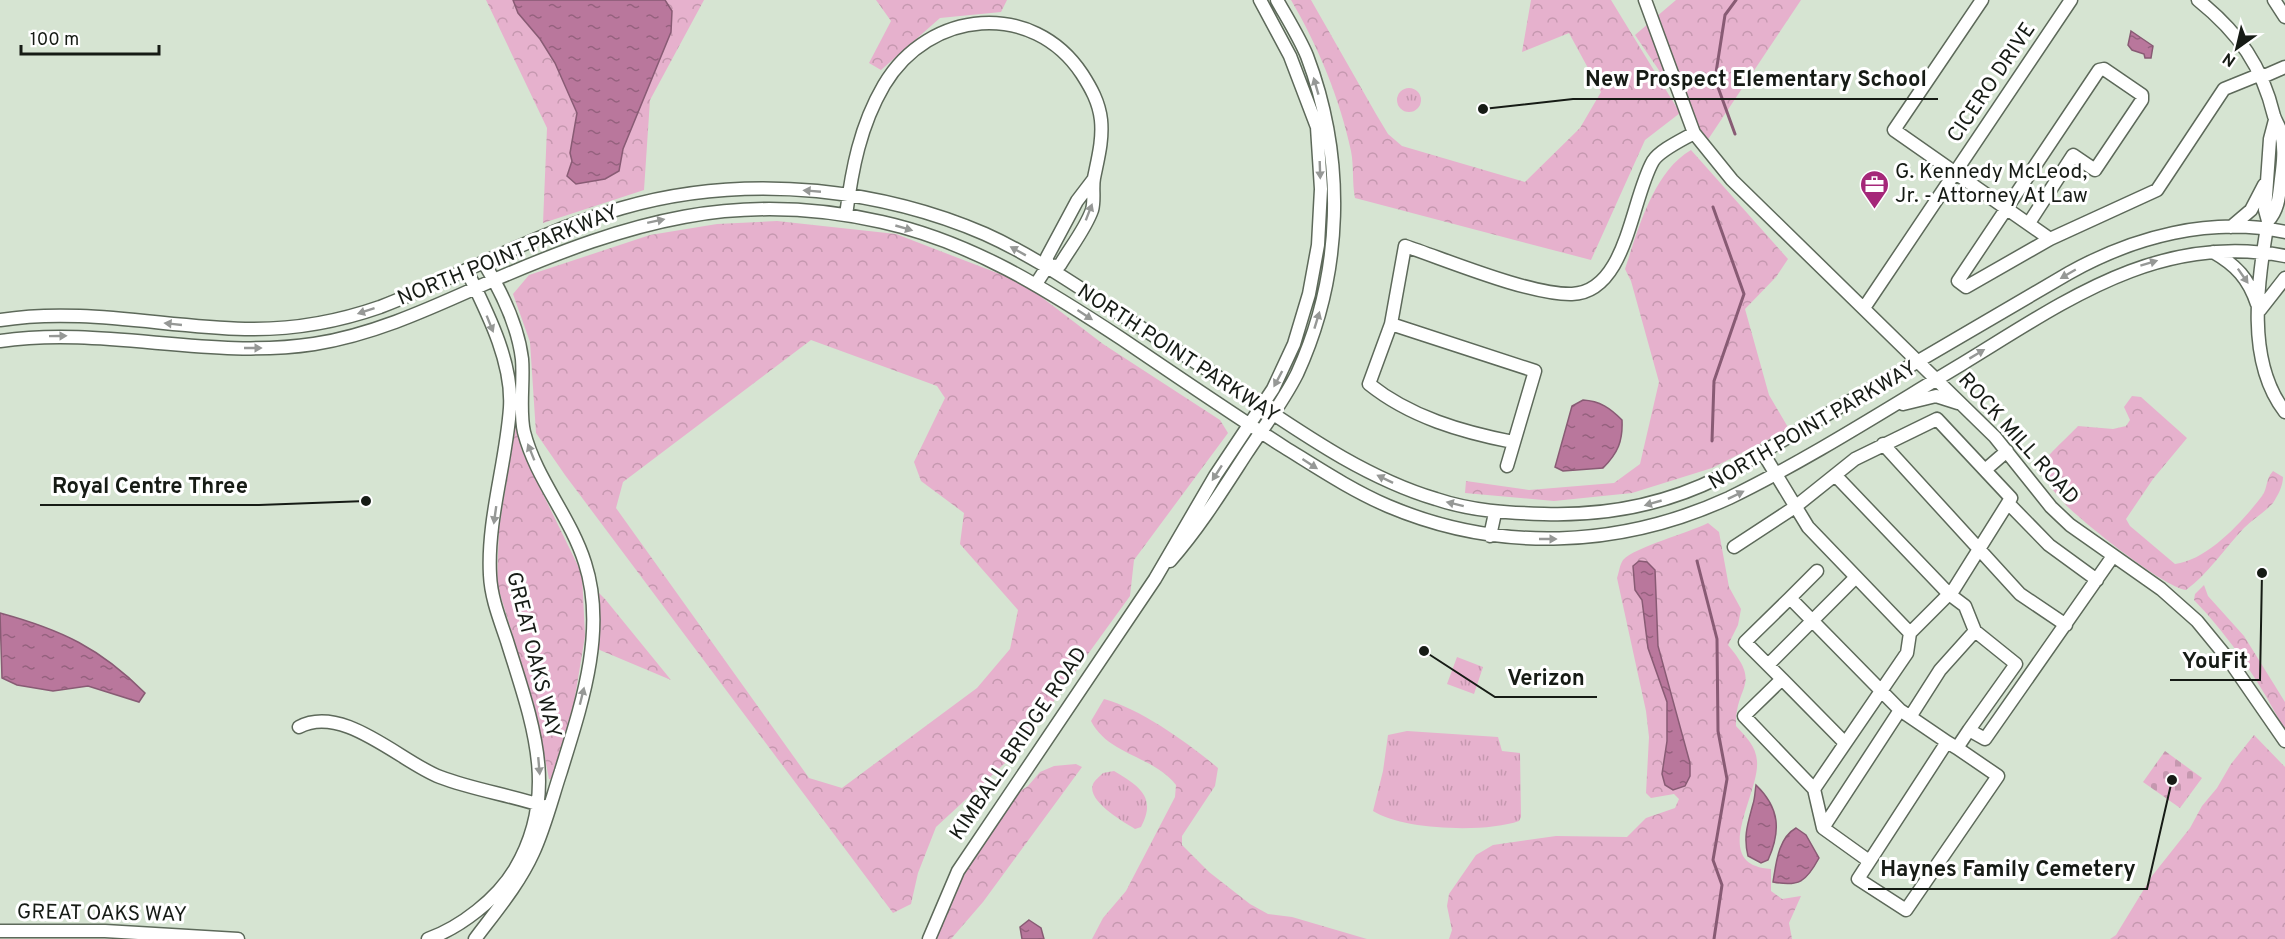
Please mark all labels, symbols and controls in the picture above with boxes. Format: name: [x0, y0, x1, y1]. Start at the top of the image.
scale bar: [21, 18, 159, 56]
street label: CICERO DRIVE: [1942, 18, 2042, 148]
north arrow: [2207, 18, 2267, 78]
text: 100 m: [30, 29, 79, 52]
text: N: [2219, 47, 2240, 70]
callout: New Prospect Elementary School: [1573, 59, 1938, 99]
text: New Prospect Elementary School: [1585, 67, 1927, 94]
one-way arrow: [1311, 77, 1320, 95]
place label: G. Kennedy McLeod, Jr. - Attorney At Law: [1895, 159, 2088, 210]
one-way arrow: [1316, 160, 1325, 179]
office icon: G. Kennedy McLeod, Jr. - Attorney At Law: [1858, 168, 1890, 210]
one-way arrow: [803, 186, 822, 196]
street label: NORTH POINT PARKWAY: [394, 199, 622, 313]
one-way arrow: [1084, 202, 1094, 220]
one-way arrow: [647, 216, 666, 225]
one-way arrow: [894, 223, 913, 233]
one-way arrow: [1009, 246, 1026, 256]
one-way arrow: [2140, 258, 2158, 267]
one-way arrow: [2237, 268, 2249, 284]
one-way arrow: [2059, 269, 2076, 279]
street label: NORTH POINT PARKWAY: [1072, 278, 1284, 430]
one-way arrow: [357, 307, 375, 316]
one-way arrow: [1077, 309, 1093, 320]
one-way arrow: [1313, 311, 1322, 329]
one-way arrow: [486, 316, 496, 334]
one-way arrow: [164, 319, 183, 329]
one-way arrow: [49, 331, 68, 341]
one-way arrow: [243, 343, 262, 353]
one-way arrow: [1969, 349, 1985, 360]
street label: NORTH POINT PARKWAY: [1704, 355, 1922, 497]
street label: ROCK MILL ROAD: [1952, 367, 2084, 511]
one-way arrow: [1273, 371, 1283, 388]
one-way arrow: [526, 443, 536, 461]
one-way arrow: [1302, 458, 1318, 469]
callout: Royal Centre Three: [40, 465, 259, 505]
one-way arrow: [1211, 465, 1223, 481]
text: Royal Centre Three: [52, 474, 248, 501]
one-way arrow: [1376, 475, 1394, 485]
one-way arrow: [1728, 490, 1745, 499]
one-way arrow: [1446, 499, 1464, 509]
one-way arrow: [1644, 499, 1662, 508]
one-way arrow: [491, 506, 500, 525]
one-way arrow: [1539, 534, 1558, 544]
street label: GREAT OAKS WAY: [499, 569, 567, 741]
callout: YouFit: [2170, 640, 2260, 680]
street label: KIMBALL BRIDGE ROAD: [944, 642, 1094, 846]
text: YouFit: [2182, 649, 2248, 676]
callout: Verizon: [1495, 657, 1597, 697]
text: Verizon: [1507, 666, 1585, 693]
one-way arrow: [577, 687, 587, 705]
one-way arrow: [534, 756, 544, 775]
callout: Haynes Family Cemetery: [1868, 849, 2147, 889]
text: Haynes Family Cemetery: [1880, 857, 2136, 884]
street label: GREAT OAKS WAY: [17, 899, 187, 929]

